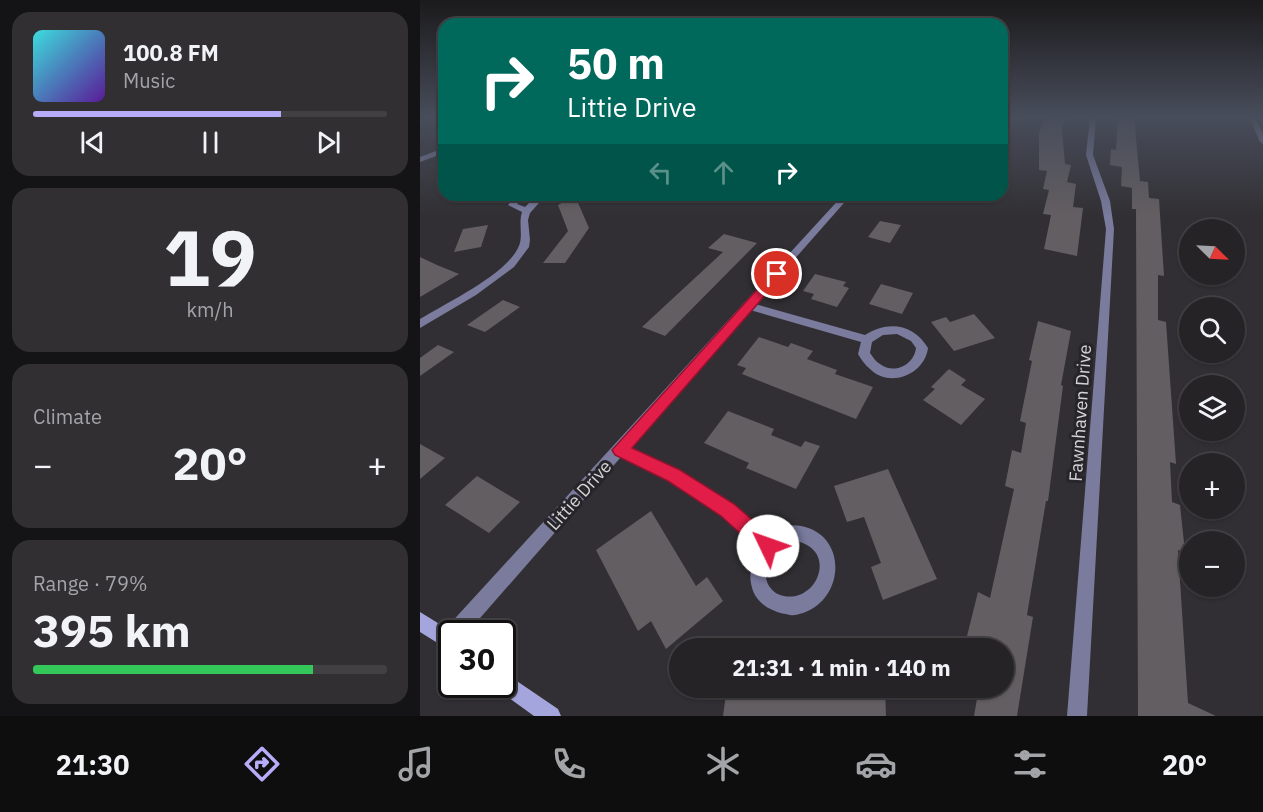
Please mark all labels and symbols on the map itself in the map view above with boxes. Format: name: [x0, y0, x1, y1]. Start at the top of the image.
north arrow: [1179, 219, 1245, 285]
pin: [751, 248, 802, 299]
street label: Fawnhaven Drive: [1064, 344, 1096, 482]
street label: Littie Drive: [542, 455, 617, 535]
position arrow: [736, 514, 800, 578]
speed limit sign: 30: [438, 620, 516, 698]

